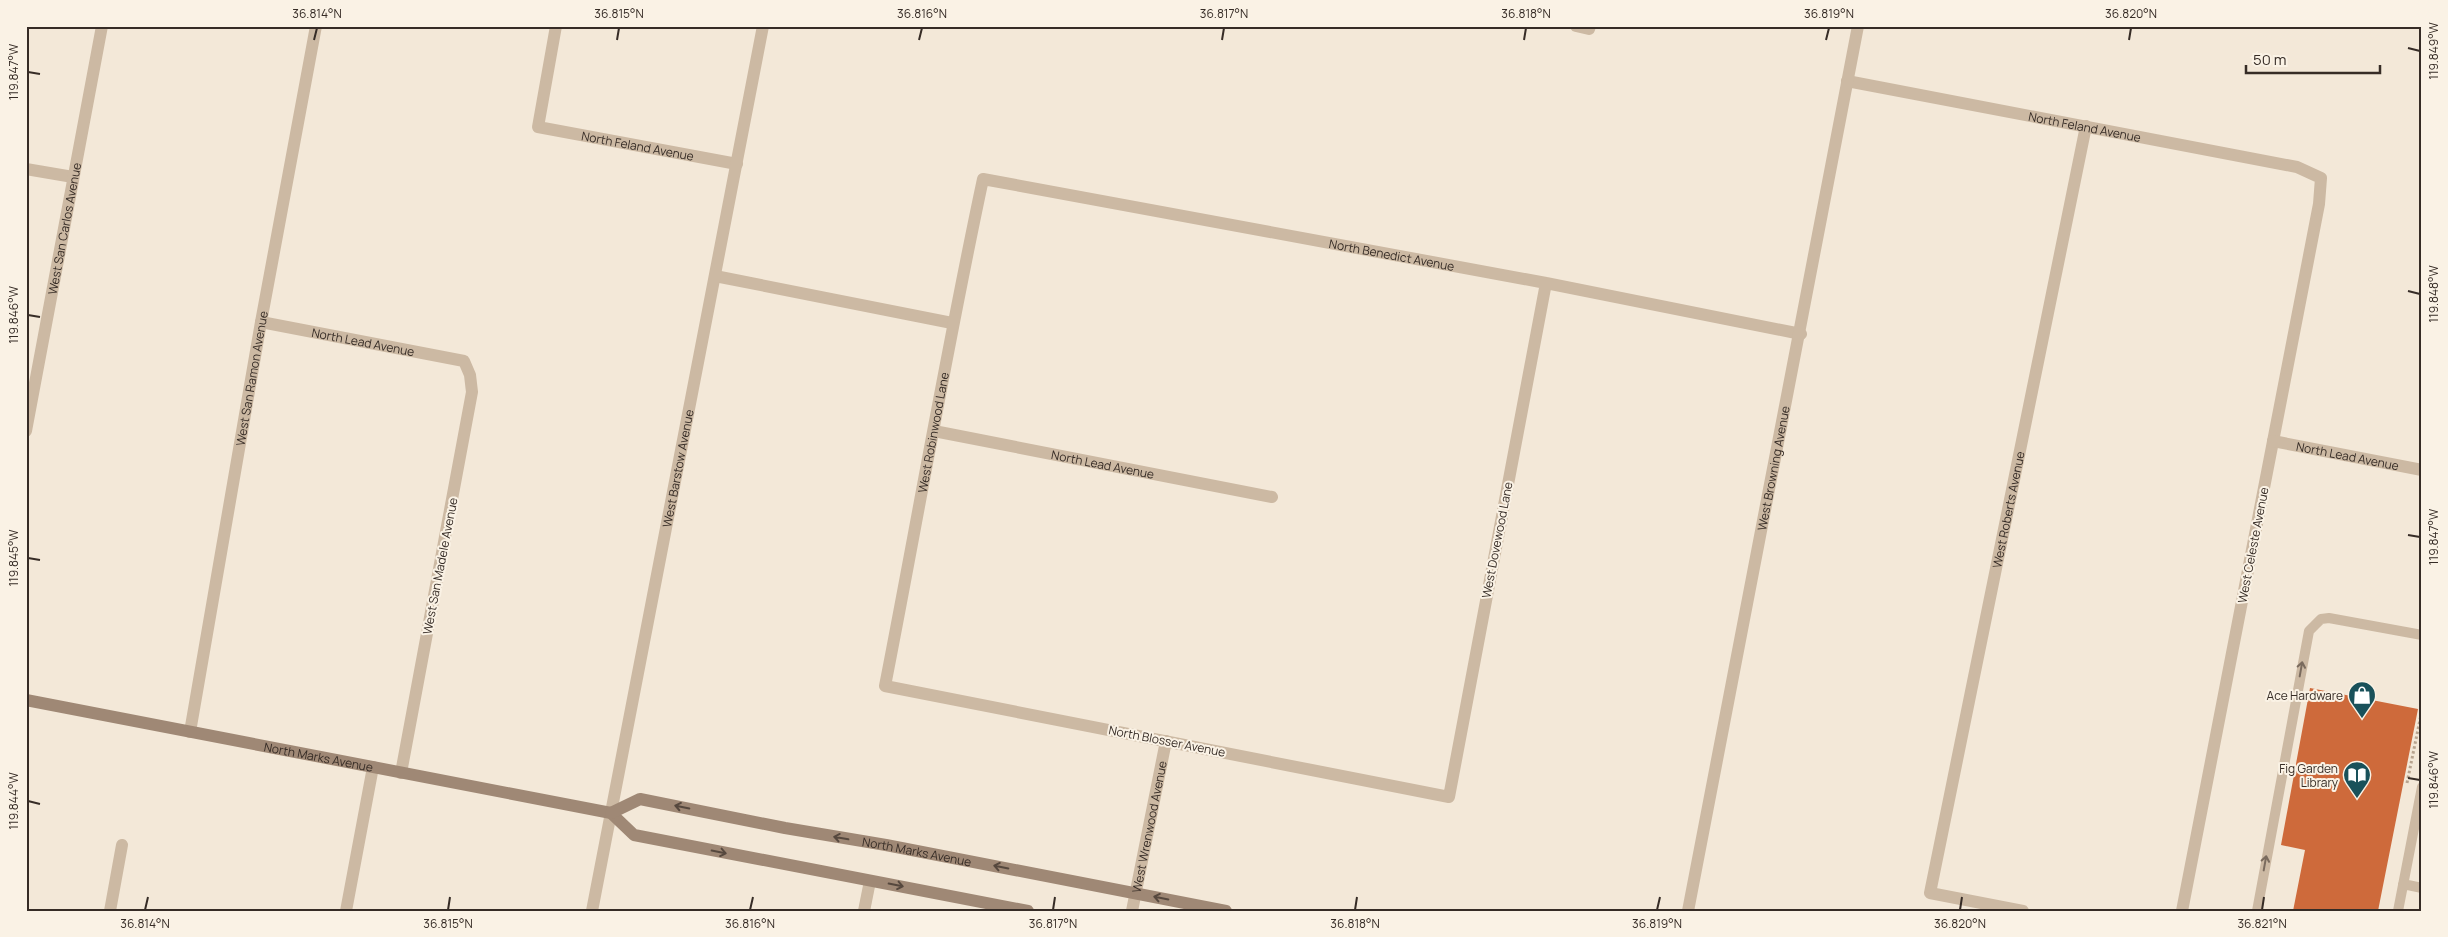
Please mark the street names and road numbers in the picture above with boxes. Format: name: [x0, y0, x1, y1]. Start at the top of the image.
street label: North Feland Avenue: [2027, 107, 2142, 145]
street label: North Feland Avenue: [580, 127, 695, 164]
street label: West San Carlos Avenue: [43, 161, 85, 296]
street label: North Benedict Avenue: [1328, 235, 1456, 274]
street label: West San Ramon Avenue: [231, 309, 271, 447]
street label: North Lead Avenue: [310, 323, 416, 360]
street label: West Robinwood Lane: [913, 371, 953, 494]
street label: West Browning Avenue: [1753, 404, 1793, 532]
street label: West Barstow Avenue: [658, 408, 697, 529]
street label: North Lead Avenue: [2295, 437, 2400, 474]
street label: North Lead Avenue: [1050, 446, 1156, 482]
street label: West Roberts Avenue: [1988, 450, 2028, 570]
street label: West Dovewood Lane: [1477, 480, 1517, 600]
street label: West Celeste Avenue: [2233, 486, 2273, 604]
street label: West San Madele Avenue: [418, 496, 462, 636]
street label: North Blosser Avenue: [1107, 721, 1227, 761]
street label: North Marks Avenue: [263, 738, 375, 775]
street label: West Wrenwood Avenue: [1127, 759, 1170, 894]
street label: North Marks Avenue: [861, 833, 973, 870]

